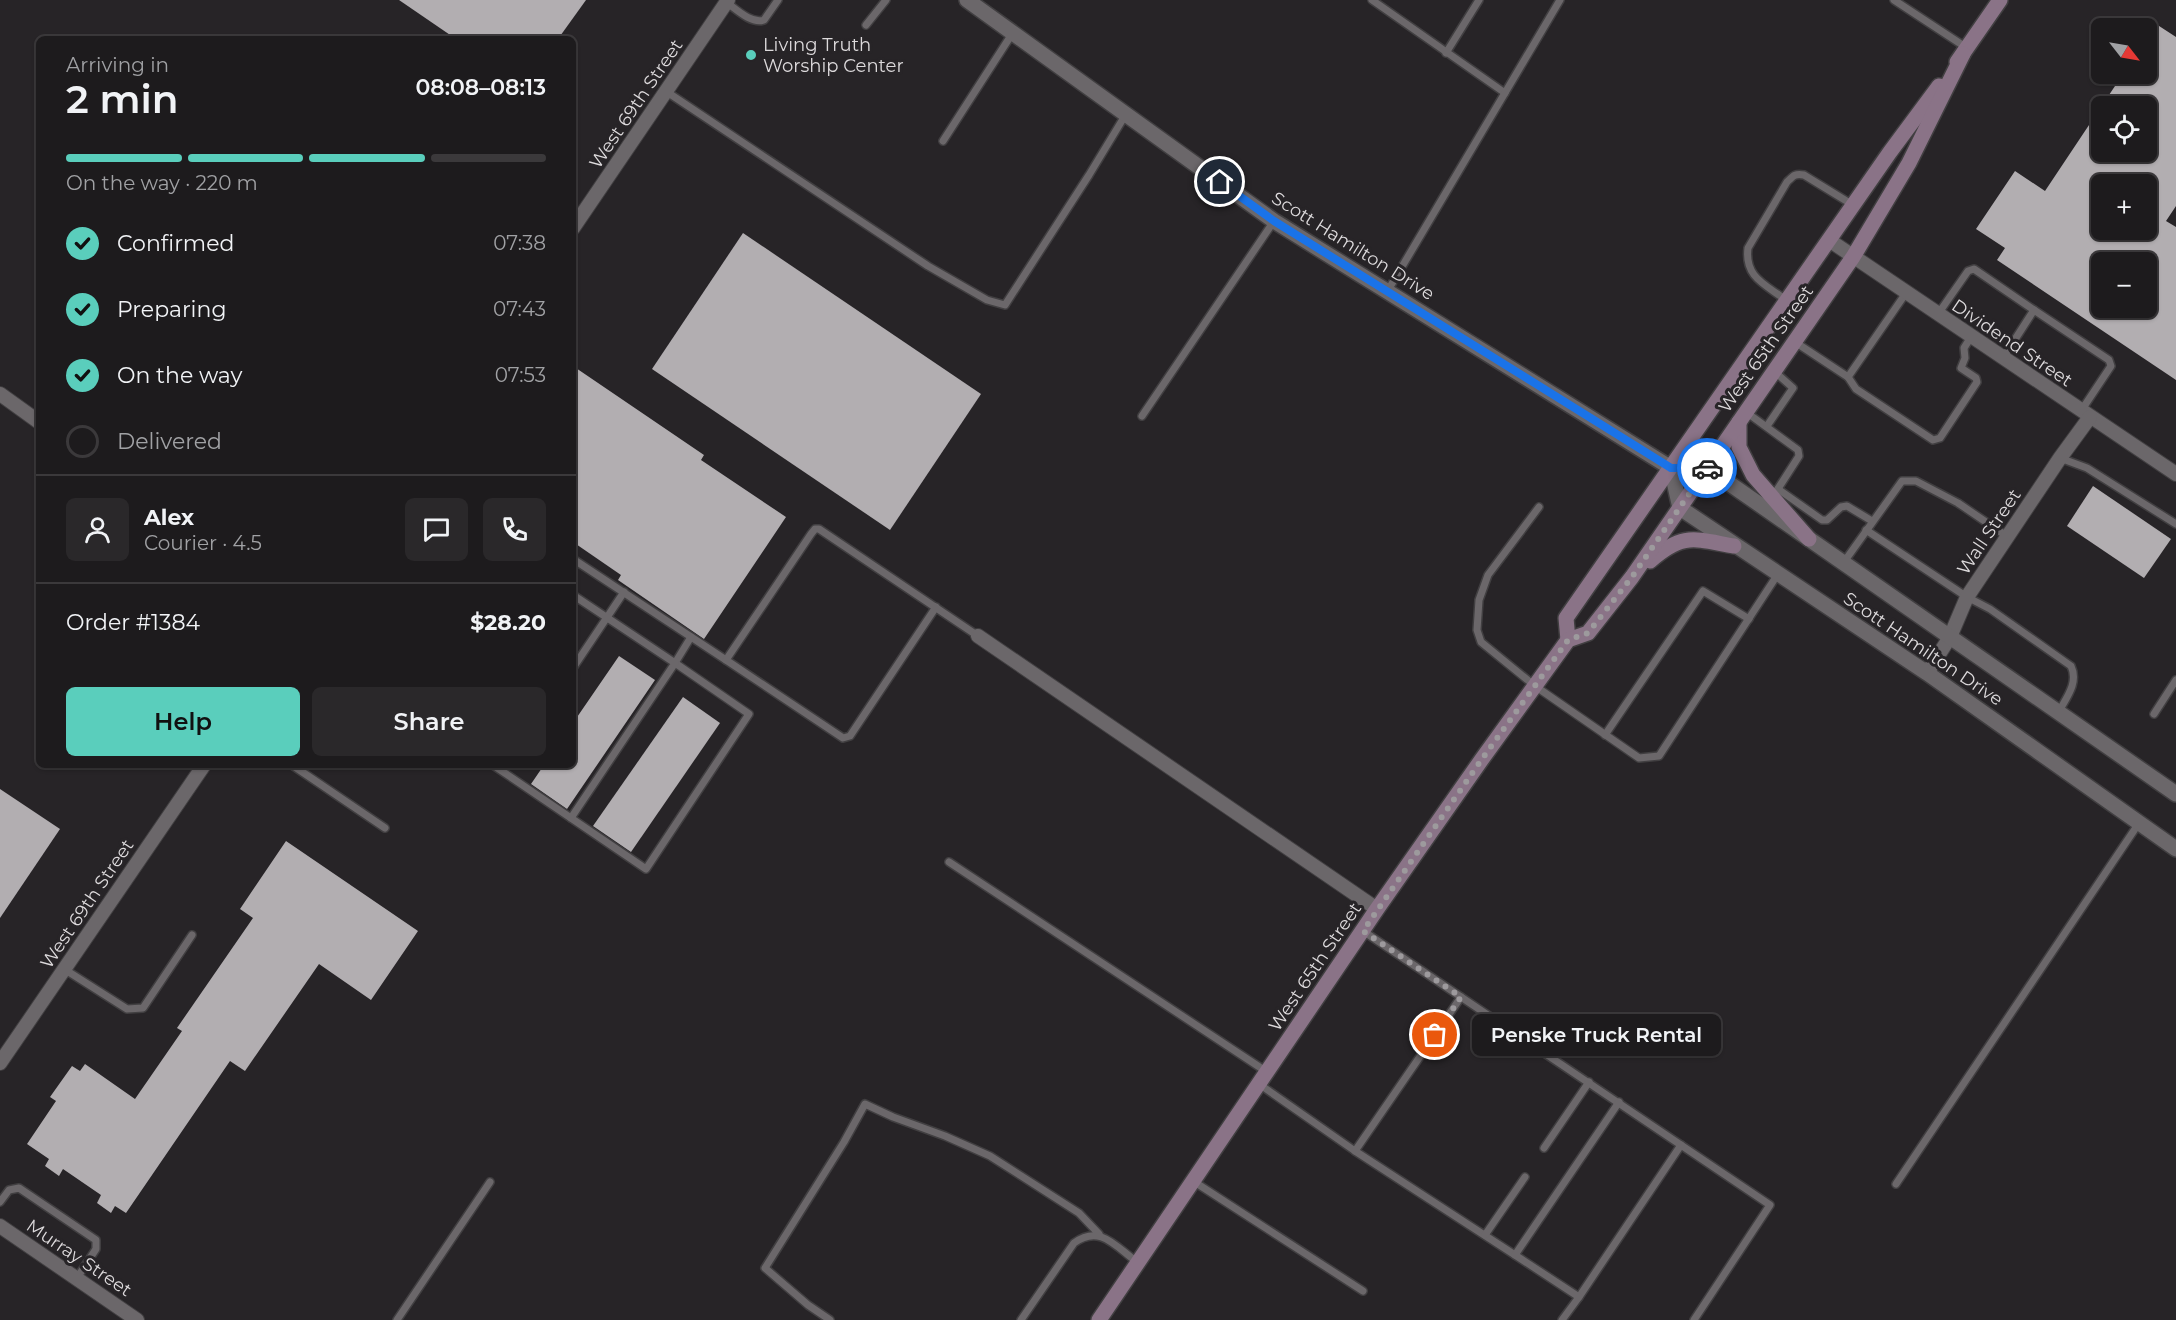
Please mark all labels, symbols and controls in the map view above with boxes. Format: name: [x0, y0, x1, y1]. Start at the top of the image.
north arrow: [2091, 18, 2157, 84]
map controls: [2091, 18, 2157, 318]
place label: Living Truth Worship Center: [763, 34, 904, 77]
street label: West 69th Street: [585, 35, 687, 173]
marker: Living Truth Worship Center: [744, 48, 758, 62]
text: Arriving in: [66, 53, 169, 77]
text: 08:08–08:13: [416, 74, 546, 101]
text: 2 min: [66, 75, 179, 123]
button: locate: [2091, 96, 2157, 162]
pin: [1194, 156, 1245, 207]
icon: home: [1203, 165, 1236, 198]
text: On the way · 220 m: [66, 171, 258, 195]
button: +: [2091, 174, 2157, 240]
street label: Scott Hamilton Drive: [1268, 187, 1438, 305]
icon: check: [66, 227, 99, 260]
text: Confirmed: [117, 230, 234, 257]
text: 07:38: [493, 231, 546, 255]
button: −: [2091, 252, 2157, 318]
street label: West 65th Street: [1714, 281, 1818, 417]
icon: check: [66, 293, 99, 326]
street label: Dividend Street: [1947, 294, 2077, 392]
text: Preparing: [117, 296, 226, 323]
text: 07:43: [493, 297, 546, 321]
icon: check: [66, 359, 99, 392]
text: On the way: [117, 362, 242, 389]
text: 07:53: [495, 363, 546, 387]
text: Delivered: [117, 428, 222, 455]
courier: [1677, 438, 1737, 498]
icon: car: [1691, 452, 1724, 485]
street label: Wall Street: [1952, 485, 2026, 579]
button: person: [66, 498, 129, 561]
button: chat: [405, 498, 468, 561]
button: phone: [483, 498, 546, 561]
text: Alex: [144, 504, 194, 531]
text: Courier · 4.5: [144, 531, 262, 555]
street label: Scott Hamilton Drive: [1839, 587, 2007, 711]
text: Order #1384: [66, 609, 200, 636]
text: $28.20: [470, 609, 546, 636]
button: Help: [66, 687, 300, 756]
button: Share: [312, 687, 546, 756]
street label: West 69th Street: [36, 835, 138, 973]
street label: West 65th Street: [1264, 898, 1366, 1036]
pin: [1409, 1009, 1460, 1060]
callout: Penske Truck Rental: [1471, 1014, 1720, 1056]
icon: bag: [1418, 1018, 1451, 1051]
text: Penske Truck Rental: [1491, 1023, 1702, 1047]
street label: Murray Street: [22, 1215, 136, 1301]

